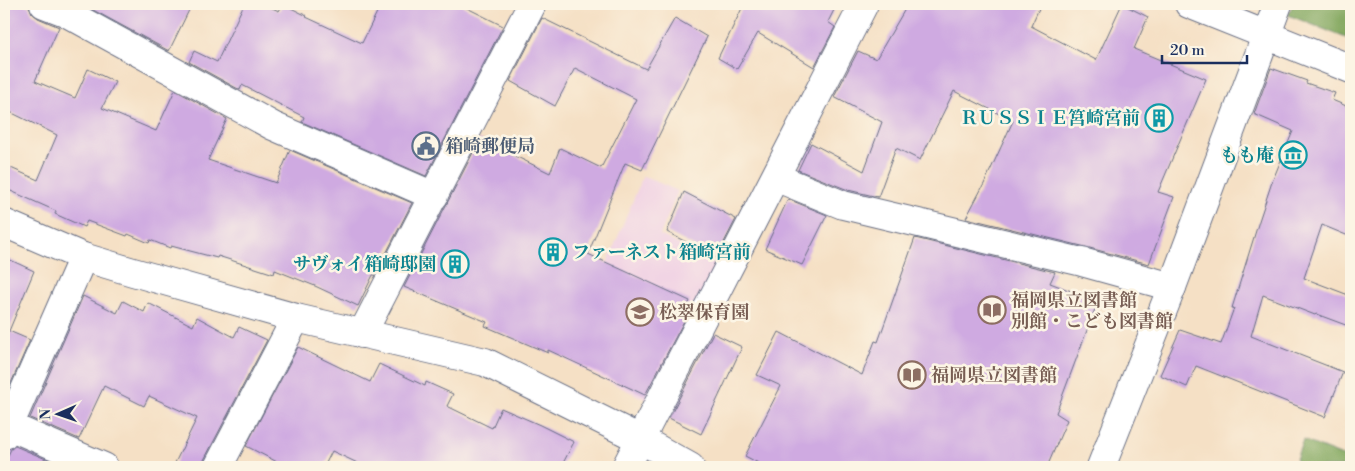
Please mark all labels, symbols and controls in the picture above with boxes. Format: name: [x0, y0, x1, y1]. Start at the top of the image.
scale bar: [1162, 32, 1248, 64]
text: 20 m: [1170, 41, 1205, 60]
building icon: ＲＵＳＳＩＥ筥崎宮前: [1144, 103, 1174, 133]
place label: ＲＵＳＳＩＥ筥崎宮前: [960, 107, 1140, 130]
public building icon: 箱崎郵便局: [411, 131, 441, 161]
place label: 箱崎郵便局: [445, 135, 535, 158]
museum icon: もも庵: [1278, 140, 1308, 170]
place label: もも庵: [1220, 144, 1274, 167]
building icon: ファーネスト箱崎宮前: [538, 237, 568, 267]
place label: ファーネスト箱崎宮前: [572, 241, 751, 264]
building icon: サヴォイ箱崎邸園: [440, 249, 470, 279]
place label: サヴォイ箱崎邸園: [293, 253, 436, 276]
place label: 福岡県立図書館 別館・こども図書館: [1011, 289, 1173, 333]
library icon: 福岡県立図書館 別館・こども図書館: [977, 295, 1007, 325]
school or university icon: 松翠保育園: [625, 297, 655, 327]
place label: 松翠保育園: [659, 301, 749, 324]
library icon: 福岡県立図書館: [897, 360, 927, 390]
place label: 福岡県立図書館: [931, 364, 1057, 387]
north arrow: [32, 388, 82, 438]
text: N: [37, 409, 55, 420]

